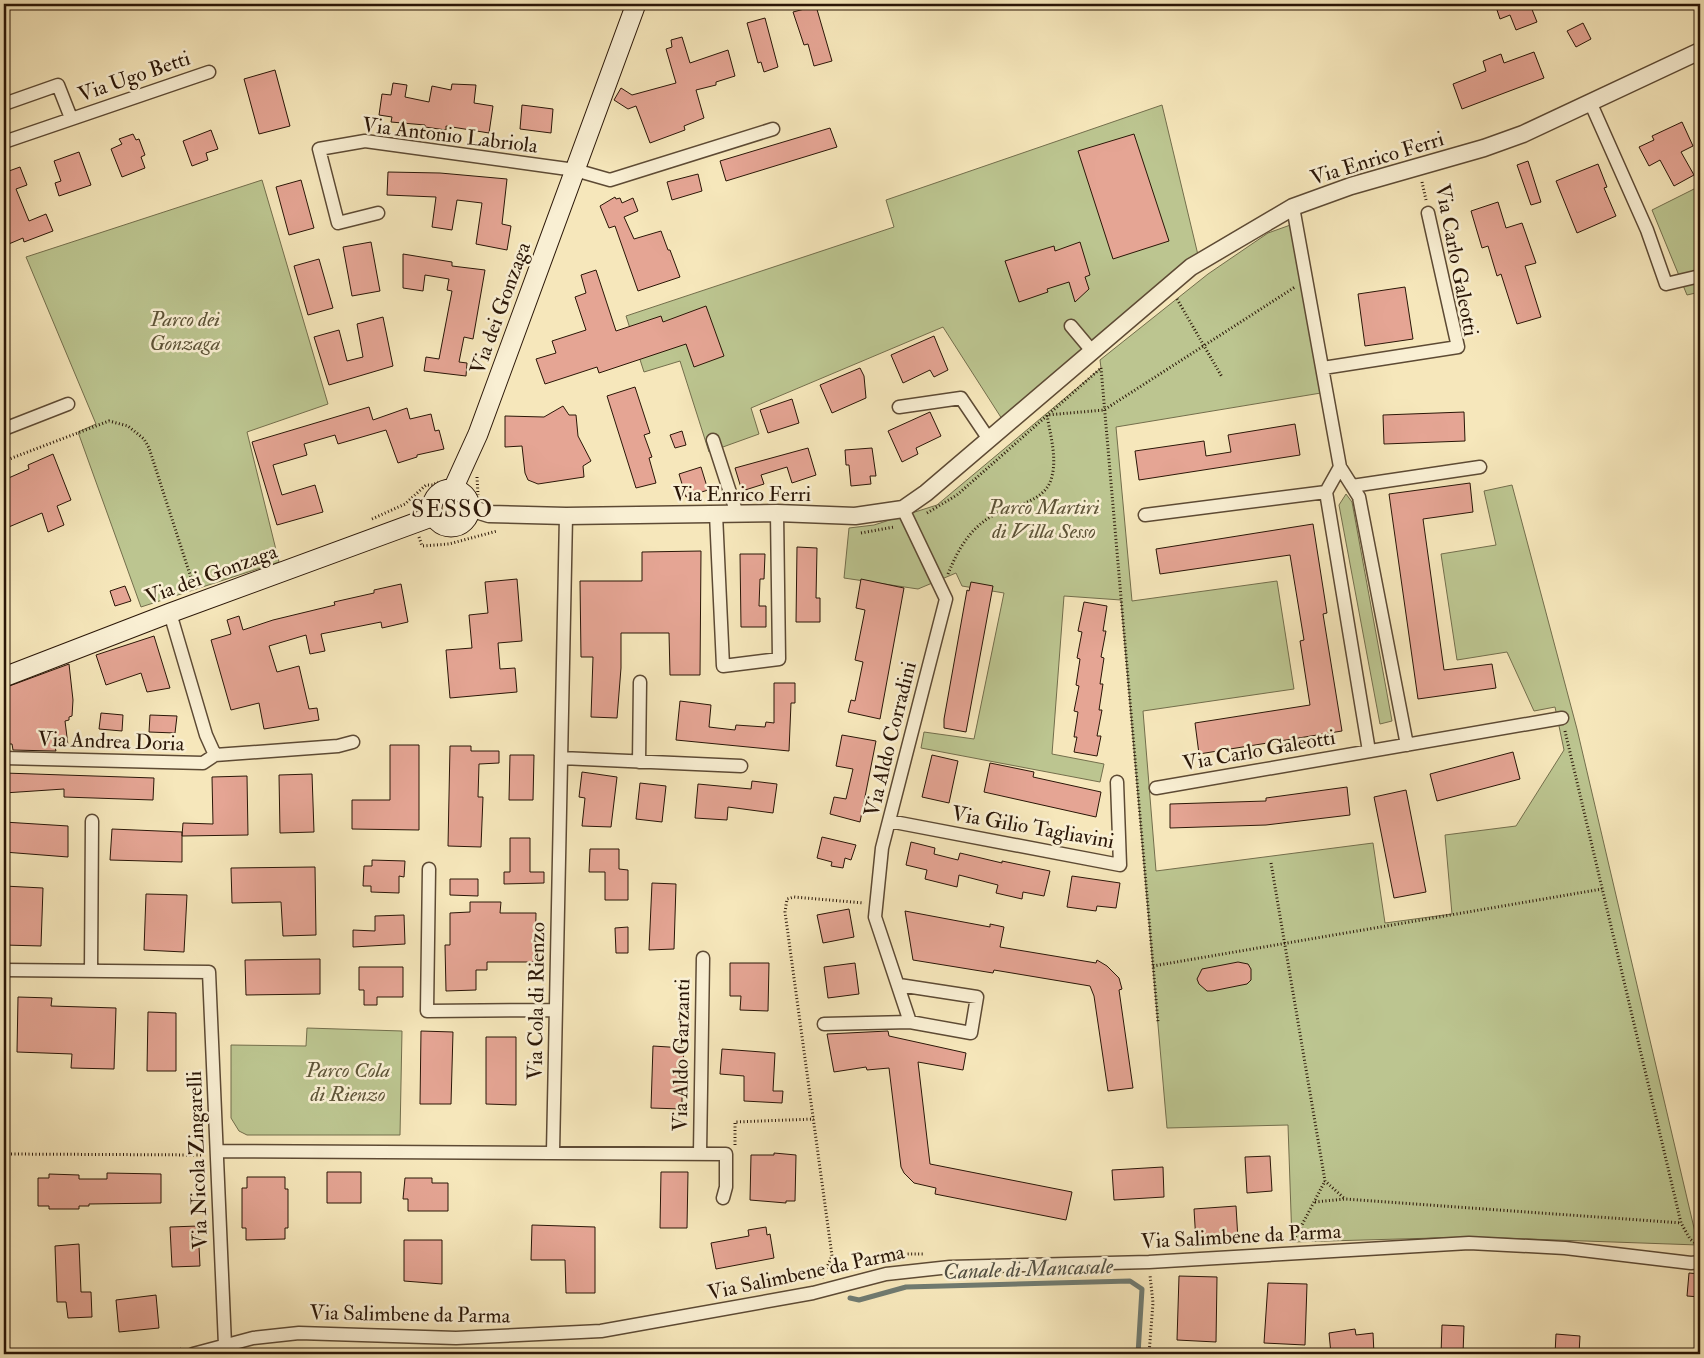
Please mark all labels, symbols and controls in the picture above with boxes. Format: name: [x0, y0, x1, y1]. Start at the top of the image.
street label: Via Ugo Betti: [74, 45, 194, 108]
street label: Via Antonio Labriola: [361, 111, 540, 160]
street label: Via Enrico Ferri: [1307, 125, 1448, 192]
street label: Via Carlo Galeotti: [1429, 182, 1485, 339]
street label: Via dei Gonzaga: [464, 238, 537, 378]
park label: Parco dei Gonzaga: [149, 306, 221, 357]
street label: Via Enrico Ferri: [673, 481, 812, 508]
district label: SESSO: [411, 494, 493, 525]
park label: Parco Martiri di Villa Sesso: [987, 494, 1100, 545]
street label: Via dei Gonzaga: [141, 538, 281, 611]
street label: Via Aldo Corradini: [858, 658, 923, 820]
street label: Via Carlo Galeotti: [1181, 724, 1338, 777]
street label: Via Andrea Doria: [37, 725, 185, 758]
street label: Via Gilio Tagliavini: [950, 800, 1117, 855]
street label: Via Cola di Rienzo: [522, 922, 551, 1080]
street label: Via Aldo Garzanti: [667, 978, 696, 1132]
park label: Parco Cola di Rienzo: [305, 1057, 391, 1108]
street label: Via Nicola Zingarelli: [181, 1070, 214, 1250]
street label: Via Salimbene da Parma: [1140, 1218, 1342, 1255]
street label: Via Salimbene da Parma: [705, 1238, 907, 1307]
water label: Canale di Mancasale: [943, 1252, 1114, 1286]
street label: Via Salimbene da Parma: [309, 1299, 511, 1330]

